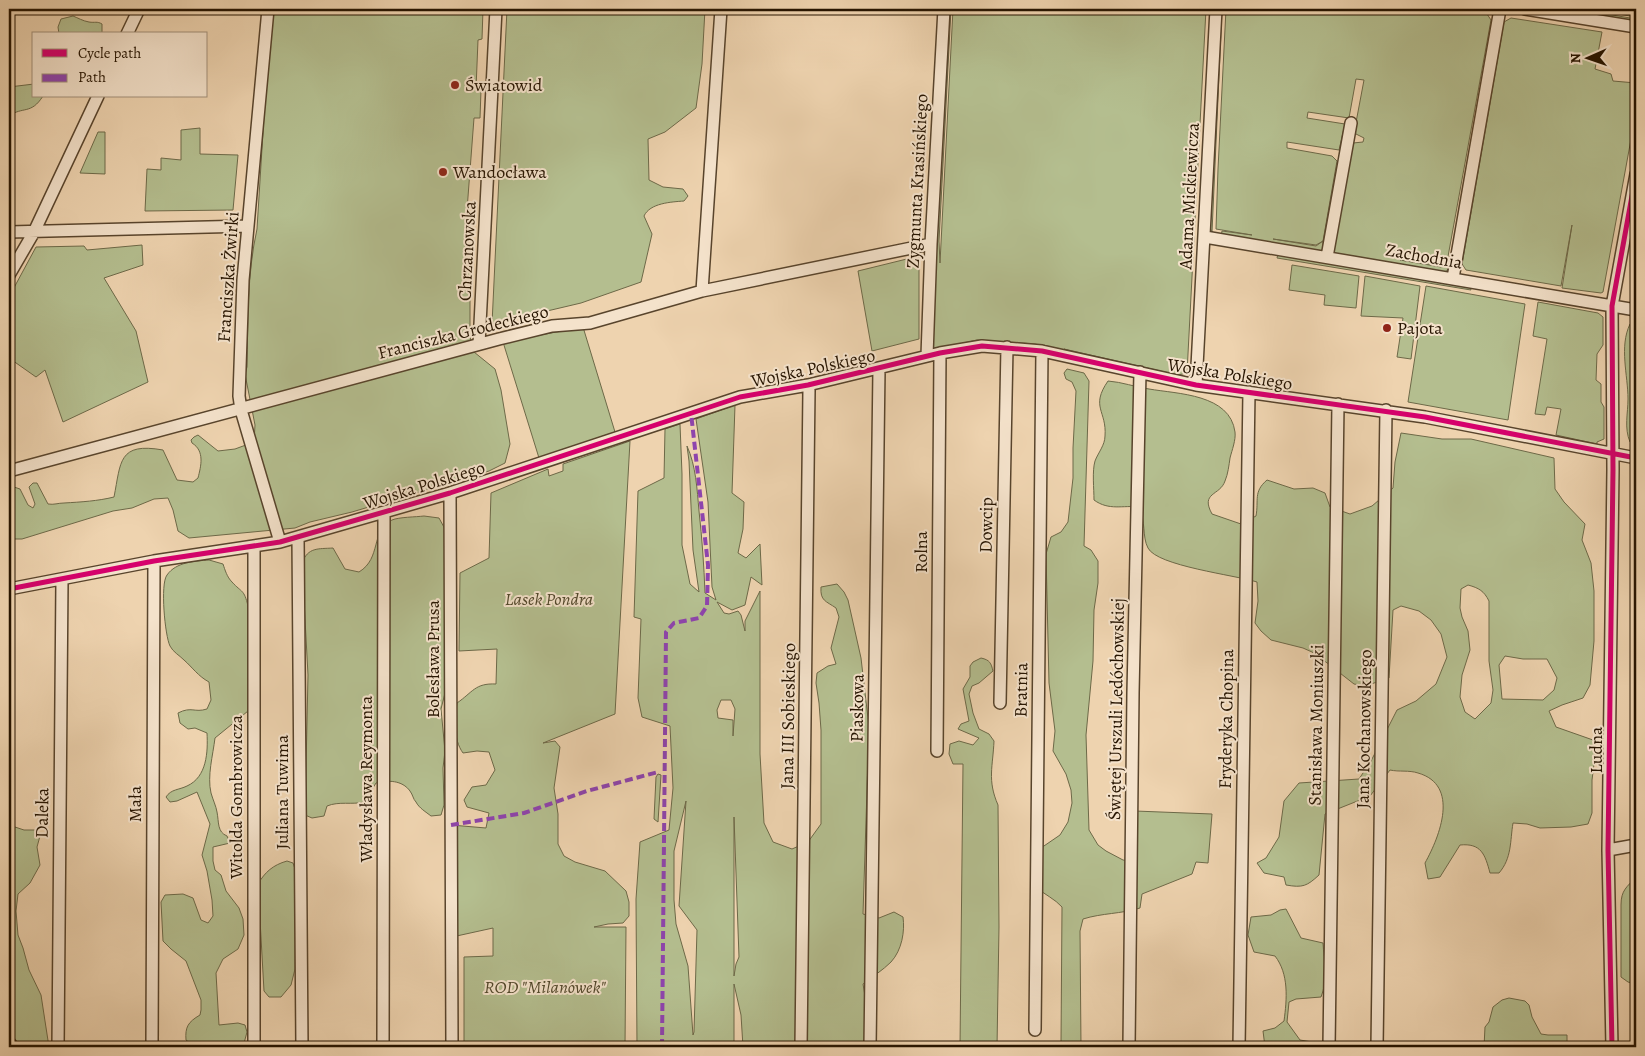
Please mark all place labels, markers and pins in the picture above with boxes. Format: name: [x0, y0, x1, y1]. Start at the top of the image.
place label: Światowid: [465, 73, 543, 97]
marker: Światowid: [449, 79, 461, 91]
place label: Wandocława: [452, 160, 547, 184]
marker: Wandocława: [437, 166, 449, 178]
place label: Pajota: [1397, 316, 1443, 340]
marker: Pajota: [1381, 322, 1393, 334]

